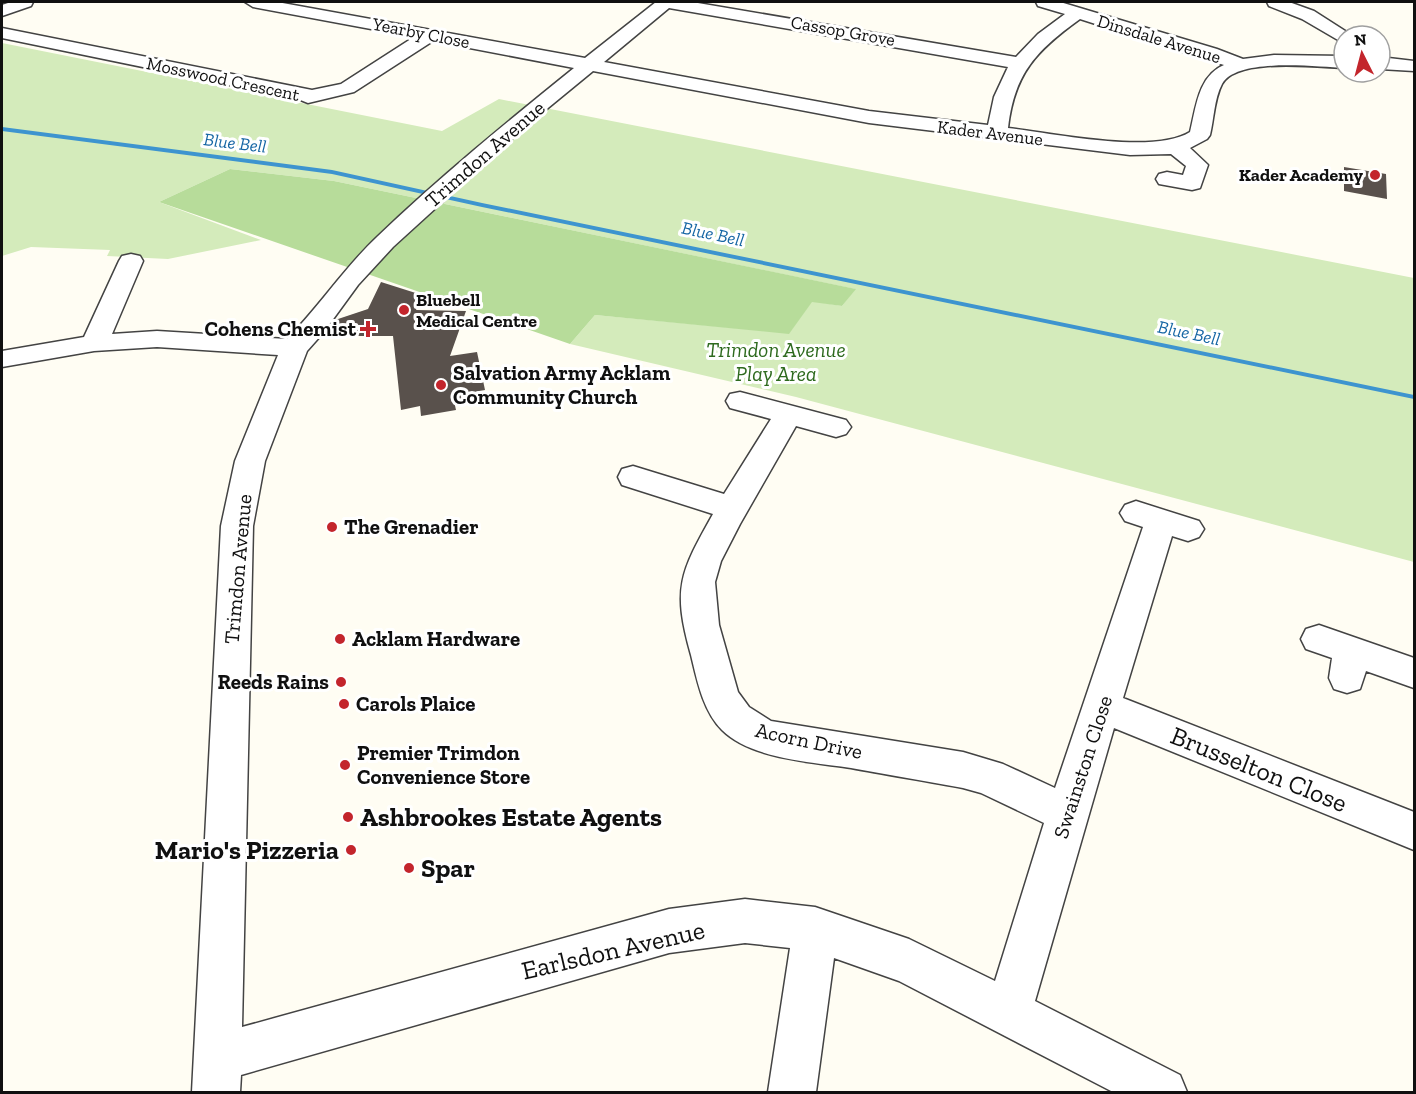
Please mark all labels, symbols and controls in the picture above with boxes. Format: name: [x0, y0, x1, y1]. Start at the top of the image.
street label: Dinsdale Avenue: [1094, 10, 1224, 68]
street label: Cassop Grove: [789, 11, 897, 51]
street label: Yearby Close: [370, 13, 471, 53]
north arrow: [1332, 24, 1392, 84]
text: N: [1353, 29, 1368, 50]
street label: Mosswood Crescent: [145, 52, 302, 106]
street label: Trimdon Avenue: [420, 95, 550, 212]
street label: Kader Avenue: [936, 116, 1044, 150]
water label: Blue Bell: [202, 128, 268, 158]
place label: Kader Academy: [1239, 164, 1363, 186]
marker: Kader Academy: [1368, 168, 1382, 182]
water label: Blue Bell: [680, 217, 746, 251]
place label: Bluebell Medical Centre: [416, 289, 537, 332]
marker: Bluebell Medical Centre: [397, 303, 411, 317]
place label: Cohens Chemist: [205, 316, 357, 341]
water label: Blue Bell: [1156, 316, 1222, 350]
marker: Cohens Chemist: [361, 322, 375, 336]
park label: Trimdon Avenue Play Area: [706, 337, 846, 386]
place label: Salvation Army Acklam Community Church: [453, 360, 671, 409]
marker: Salvation Army Acklam Community Church: [434, 378, 448, 392]
street label: Trimdon Avenue: [218, 493, 257, 645]
place label: The Grenadier: [344, 514, 478, 539]
marker: The Grenadier: [325, 520, 339, 534]
place label: Acklam Hardware: [352, 626, 520, 651]
marker: Acklam Hardware: [333, 632, 347, 646]
place label: Reeds Rains: [218, 669, 329, 694]
marker: Reeds Rains: [334, 675, 348, 689]
place label: Carols Plaice: [356, 691, 475, 716]
street label: Swainston Close: [1048, 692, 1117, 841]
marker: Carols Plaice: [337, 697, 351, 711]
street label: Acorn Drive: [753, 717, 865, 764]
street label: Brusselton Close: [1166, 719, 1352, 819]
place label: Premier Trimdon Convenience Store: [357, 740, 530, 789]
marker: Premier Trimdon Convenience Store: [338, 758, 352, 772]
place label: Ashbrookes Estate Agents: [360, 801, 662, 833]
marker: Ashbrookes Estate Agents: [341, 810, 355, 824]
place label: Mario's Pizzeria: [155, 834, 339, 866]
marker: Mario's Pizzeria: [344, 843, 358, 857]
place label: Spar: [421, 852, 475, 884]
marker: Spar: [402, 861, 416, 875]
street label: Earlsdon Avenue: [518, 913, 708, 987]

